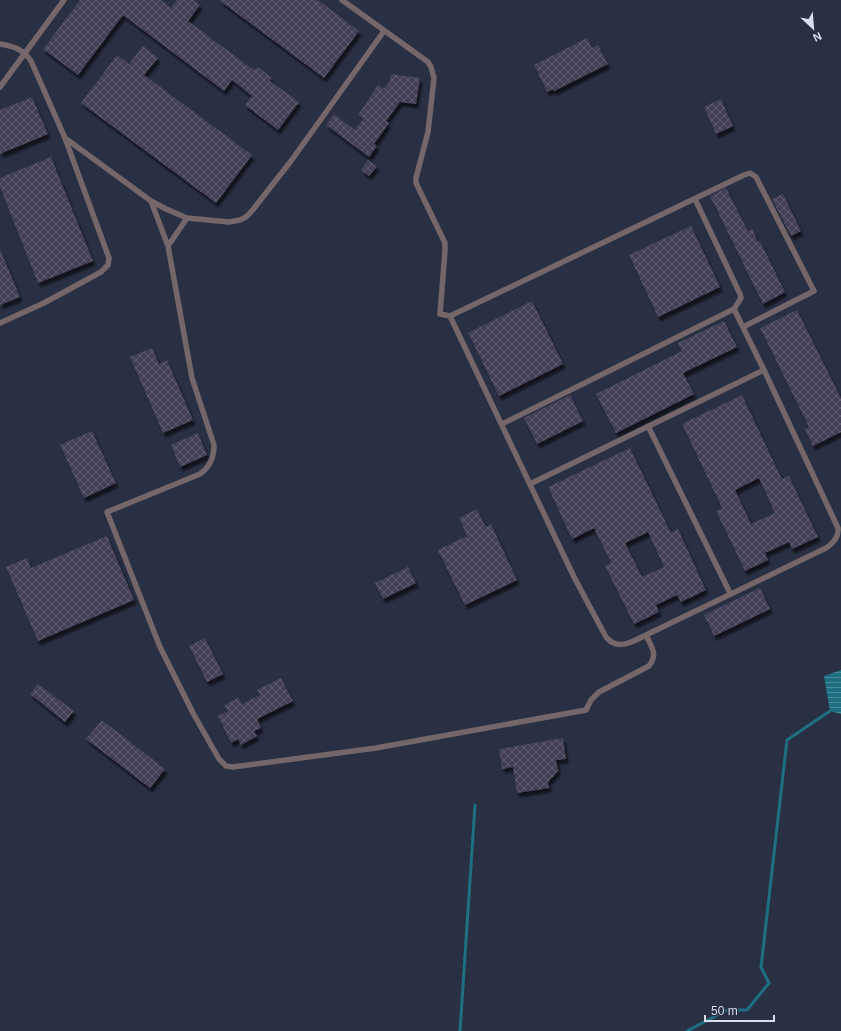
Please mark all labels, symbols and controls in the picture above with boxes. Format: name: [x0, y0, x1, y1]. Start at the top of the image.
north arrow: [793, 8, 833, 48]
text: N: [811, 30, 824, 44]
scale bar: [705, 997, 774, 1023]
text: 50 m: [711, 1004, 738, 1018]

